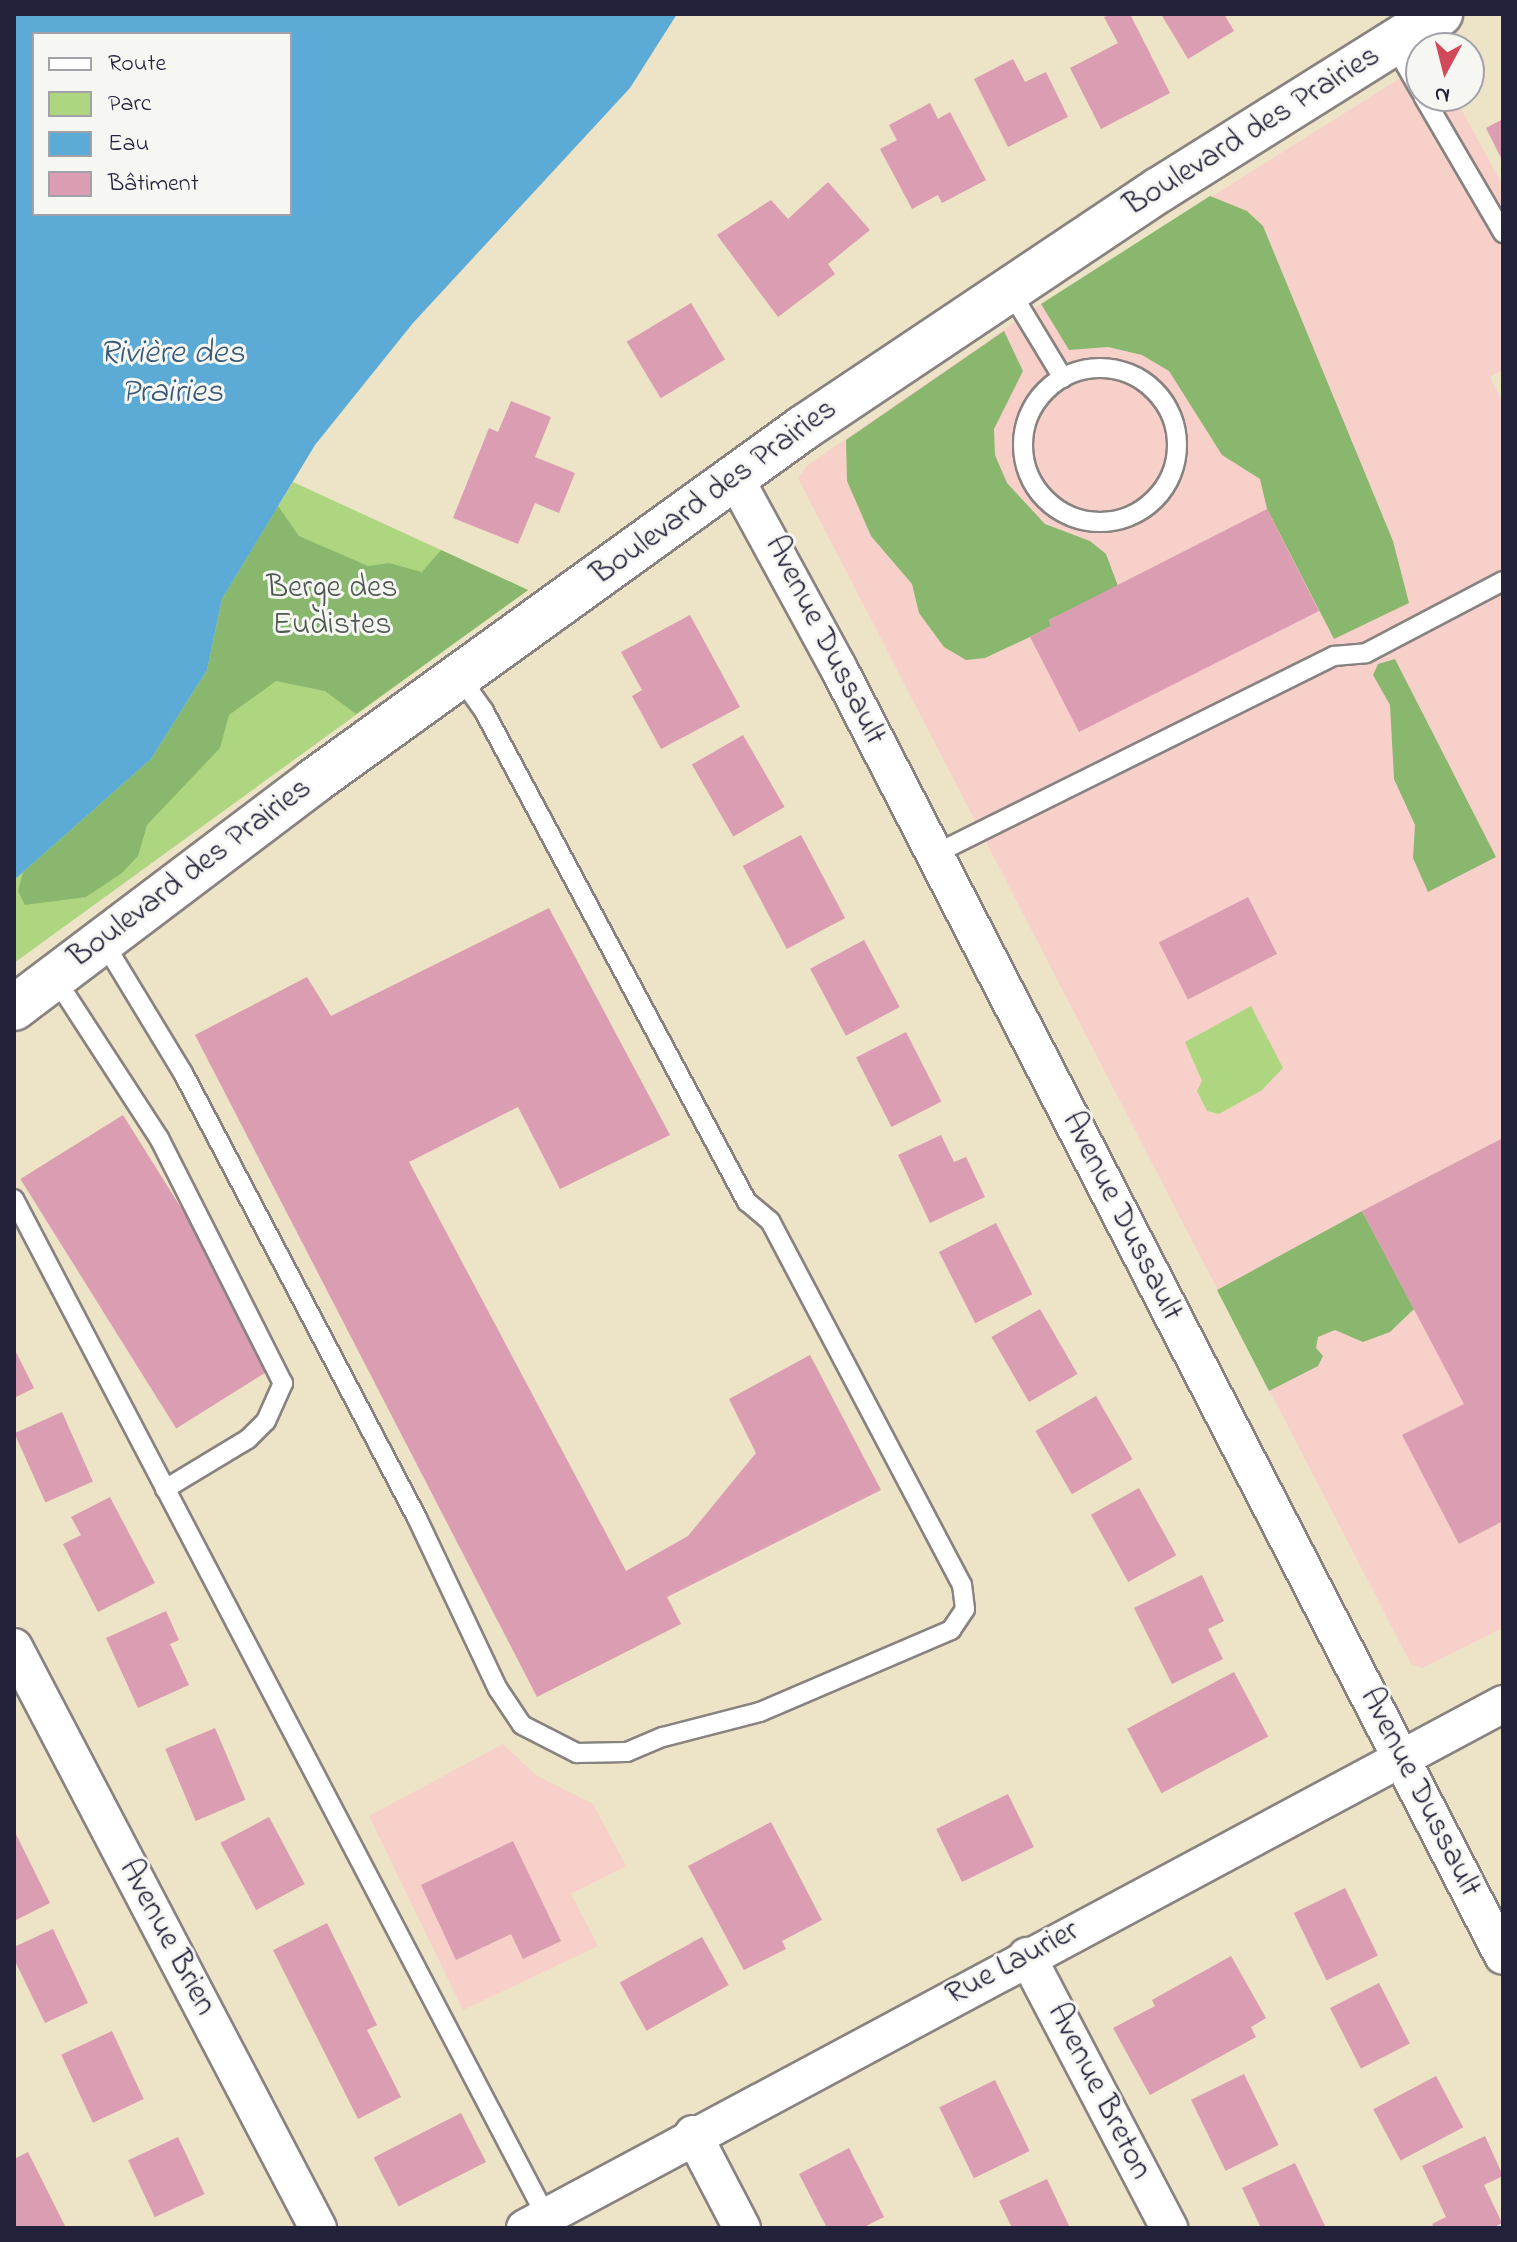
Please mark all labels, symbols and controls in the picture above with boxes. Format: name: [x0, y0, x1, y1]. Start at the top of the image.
legend: [32, 32, 292, 216]
north arrow: [1405, 32, 1485, 112]
street label: Boulevard des Prairies: [1118, 38, 1388, 226]
text: Route: [108, 47, 166, 82]
text: N: [1433, 77, 1452, 111]
text: Parc: [108, 87, 152, 122]
text: Eau: [108, 127, 149, 162]
text: Bâtiment: [108, 167, 199, 202]
water label: Rivière des Prairies: [99, 334, 245, 414]
street label: Boulevard des Prairies: [585, 391, 845, 595]
street label: Avenue Dussault: [755, 530, 893, 752]
park label: Berge des Eudistes: [266, 571, 398, 646]
street label: Boulevard des Prairies: [62, 770, 320, 978]
street label: Avenue Dussault: [1052, 1106, 1190, 1328]
street label: Avenue Dussault: [1350, 1682, 1488, 1904]
street label: Avenue Brien: [109, 1853, 223, 2023]
street label: Rue Laurier: [940, 1913, 1086, 2015]
street label: Avenue Breton: [1037, 1997, 1159, 2187]

